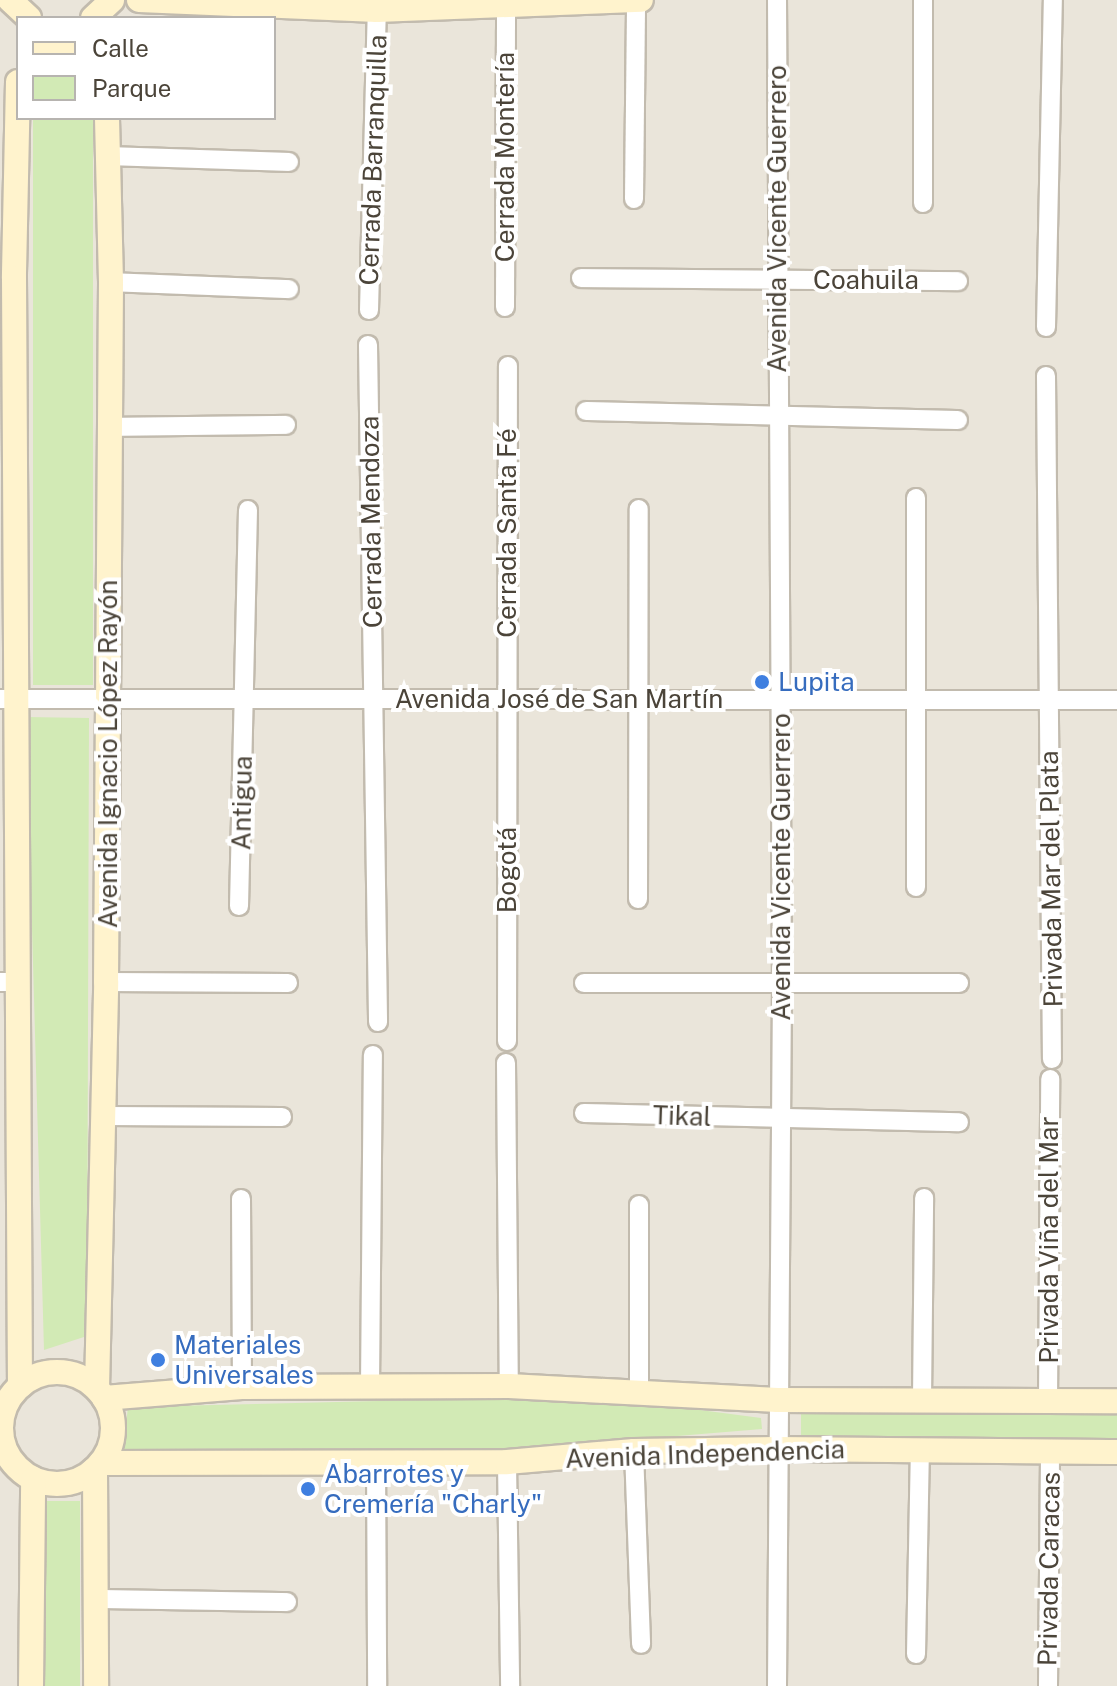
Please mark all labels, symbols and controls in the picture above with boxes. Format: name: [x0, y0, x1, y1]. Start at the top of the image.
legend: [16, 16, 276, 120]
text: Calle: [92, 34, 149, 62]
street label: Cerrada Barranquilla: [353, 34, 393, 286]
street label: Cerrada Montería: [489, 52, 521, 262]
street label: Avenida Vicente Guerrero: [761, 65, 793, 373]
text: Parque: [92, 74, 171, 102]
street label: Coahuila: [813, 264, 919, 296]
street label: Cerrada Mendoza: [354, 415, 388, 629]
street label: Cerrada Santa Fé: [491, 428, 523, 638]
street label: Avenida Ignacio López Rayón: [92, 580, 124, 928]
place label: Lupita: [778, 666, 855, 698]
marker: Lupita: [753, 673, 771, 691]
street label: Avenida José de San Martín: [394, 683, 724, 715]
street label: Avenida Vicente Guerrero: [765, 713, 797, 1021]
street label: Privada Mar del Plata: [1033, 750, 1069, 1008]
street label: Antigua: [226, 755, 258, 851]
street label: Bogotá: [491, 827, 523, 913]
street label: Tikal: [652, 1099, 712, 1133]
street label: Privada Viña del Mar: [1033, 1116, 1065, 1364]
place label: Materiales Universales: [174, 1329, 314, 1390]
marker: Materiales Universales: [149, 1351, 167, 1369]
street label: Avenida Independencia: [565, 1434, 845, 1474]
place label: Abarrotes y Cremería "Charly": [324, 1458, 542, 1520]
street label: Privada Caracas: [1032, 1472, 1066, 1666]
marker: Abarrotes y Cremería "Charly": [299, 1480, 317, 1498]

